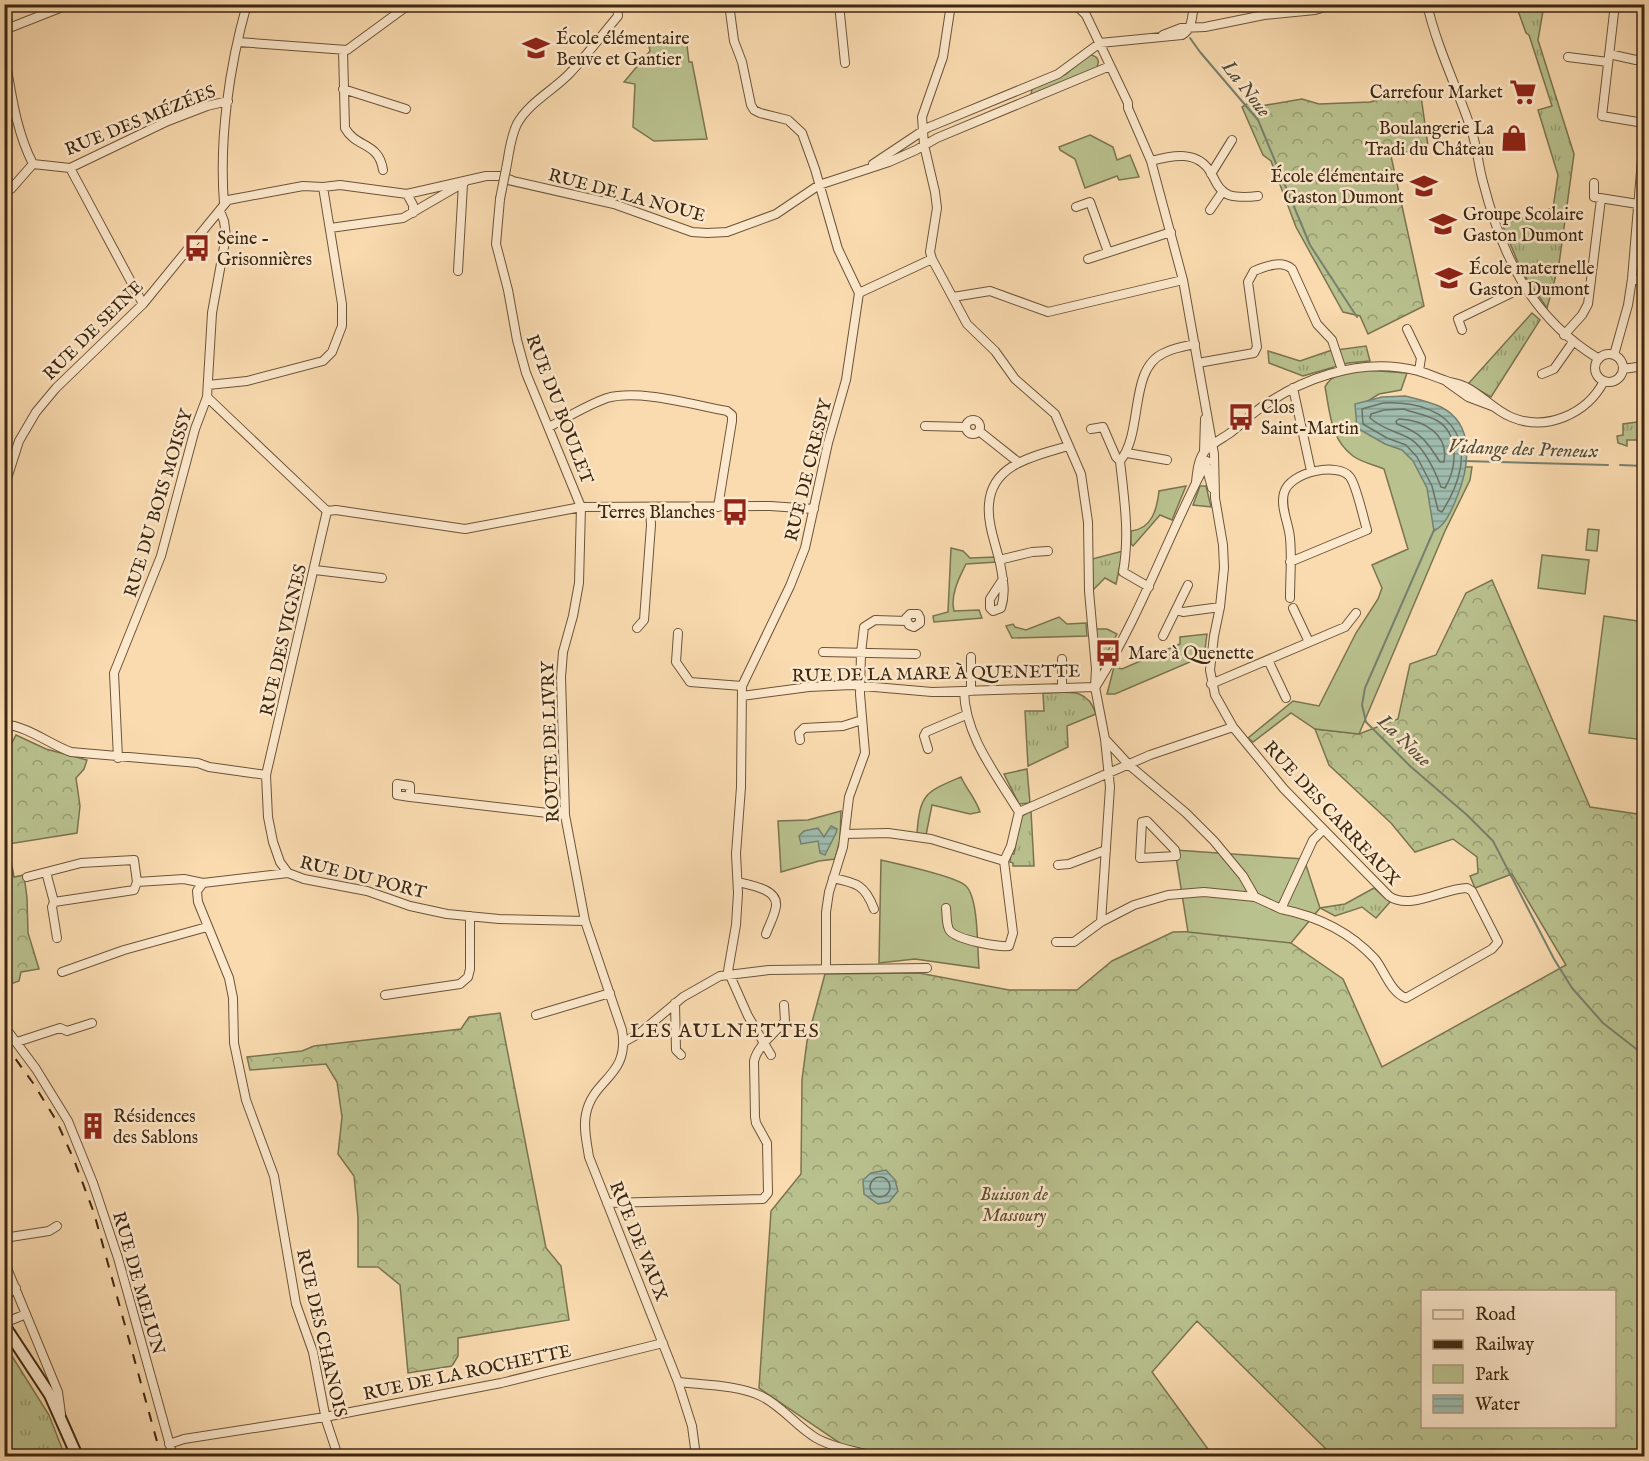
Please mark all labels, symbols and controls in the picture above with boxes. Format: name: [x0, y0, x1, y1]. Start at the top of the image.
place label: École élémentaire Beuve et Gantier: [556, 26, 690, 72]
school or university icon: École élémentaire Beuve et Gantier: [521, 33, 551, 63]
water label: La Noue: [1215, 55, 1276, 123]
supermarket icon: Carrefour Market: [1508, 77, 1538, 107]
street label: RUE DES MÉZÉES: [61, 79, 219, 162]
place label: Carrefour Market: [1370, 82, 1503, 105]
place label: Boulangerie La Tradi du Château: [1365, 118, 1494, 162]
shop icon: Boulangerie La Tradi du Château: [1499, 123, 1529, 153]
street label: RUE DE LA NOUE: [545, 164, 708, 229]
place label: École élémentaire Gaston Dumont: [1270, 164, 1404, 210]
school or university icon: École élémentaire Gaston Dumont: [1409, 171, 1439, 201]
place label: Groupe Scolaire Gaston Dumont: [1463, 204, 1584, 248]
school or university icon: Groupe Scolaire Gaston Dumont: [1428, 209, 1458, 239]
place label: Seine - Grisonnières: [217, 228, 312, 272]
bus stop icon: Seine - Grisonnières: [182, 233, 212, 263]
place label: École maternelle Gaston Dumont: [1469, 256, 1594, 302]
school or university icon: École maternelle Gaston Dumont: [1434, 263, 1464, 293]
street label: RUE DE SEINE: [39, 276, 149, 386]
street label: RUE DU BOULET: [519, 332, 598, 488]
street label: RUE DE CRESPY: [781, 396, 838, 544]
place label: Clos Saint-Martin: [1261, 397, 1359, 441]
bus stop icon: Clos Saint-Martin: [1226, 402, 1256, 432]
street label: RUE DU BOIS MOISSY: [120, 406, 199, 600]
water label: Vidange des Preneux: [1447, 434, 1599, 466]
bus stop icon: Terres Blanches: [720, 497, 750, 527]
place label: Terres Blanches: [597, 502, 715, 525]
street label: RUE DES VIGNES: [256, 562, 313, 719]
bus stop icon: Mare à Quenette: [1093, 638, 1123, 668]
place label: Mare à Quenette: [1128, 643, 1254, 666]
street label: RUE DE LA MARE À QUENETTE: [792, 658, 1081, 689]
street label: ROUTE DE LIVRY: [537, 660, 566, 823]
water label: La Noue: [1371, 709, 1436, 773]
street label: RUE DES CARREAUX: [1258, 737, 1405, 892]
street label: RUE DU PORT: [297, 852, 428, 905]
district label: LES AULNETTES: [630, 1019, 820, 1044]
place label: Résidences des Sablons: [113, 1106, 198, 1150]
building icon: Résidences des Sablons: [78, 1111, 108, 1141]
street label: RUE DE VAUX: [603, 1178, 672, 1305]
park label: Buisson de Massoury: [980, 1184, 1048, 1228]
street label: RUE DE MELUN: [106, 1209, 169, 1358]
street label: RUE DES CHANOIS: [290, 1247, 351, 1420]
legend: [1421, 1290, 1616, 1428]
text: Road: [1475, 1304, 1516, 1327]
text: Railway: [1475, 1334, 1534, 1357]
street label: RUE DE LA ROCHETTE: [361, 1340, 573, 1407]
text: Park: [1475, 1364, 1510, 1387]
text: Water: [1475, 1394, 1520, 1417]

